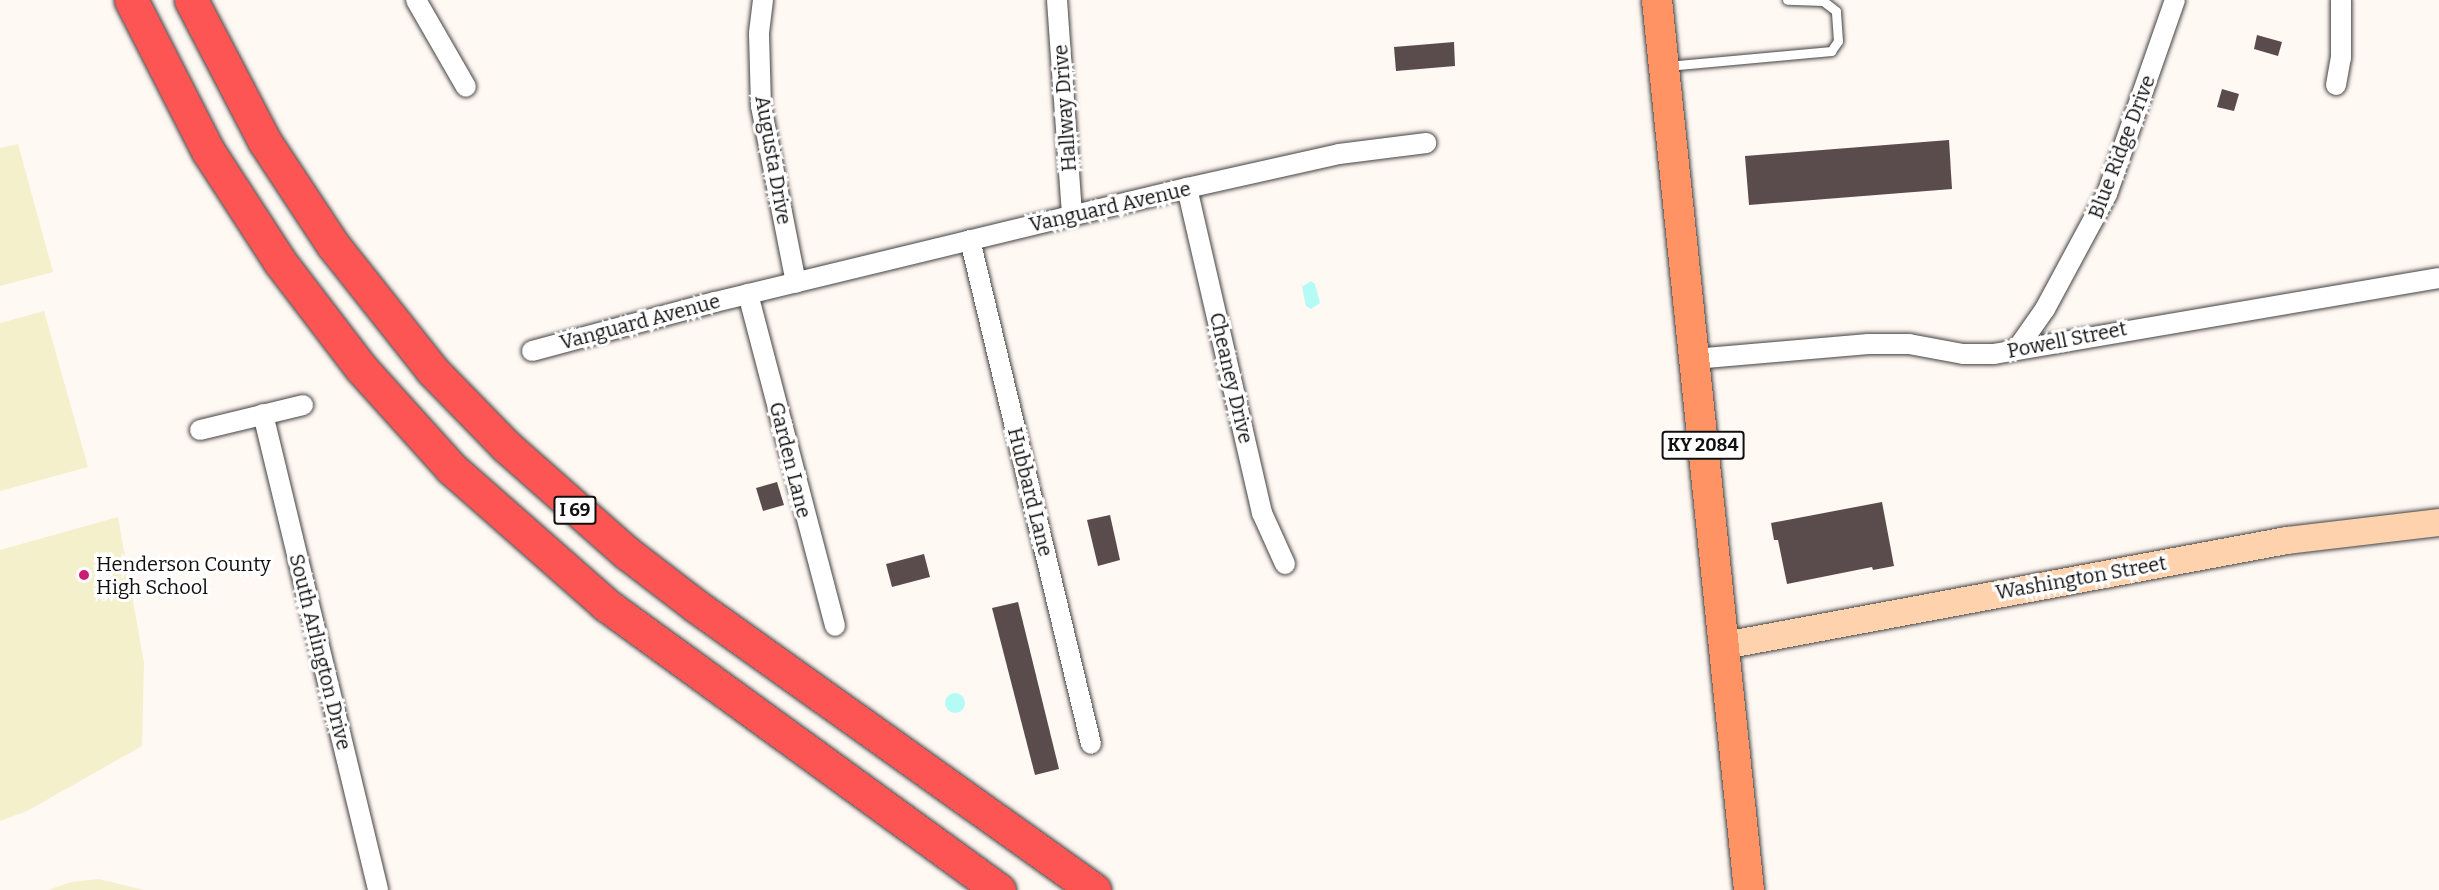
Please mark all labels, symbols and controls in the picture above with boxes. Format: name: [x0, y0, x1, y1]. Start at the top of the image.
street label: Hallway Drive: [1049, 44, 1081, 172]
street label: Blue Ridge Drive: [2084, 72, 2160, 222]
street label: Augusta Drive: [750, 94, 796, 226]
street label: Vanguard Avenue: [1027, 177, 1193, 237]
street label: Vanguard Avenue: [557, 289, 723, 355]
street label: Cheaney Drive: [1204, 310, 1258, 446]
street label: Powell Street: [2005, 317, 2129, 363]
street label: Garden Lane: [764, 400, 816, 520]
street label: Hubbard Lane: [1002, 425, 1058, 559]
road number: KY 2084: [1661, 430, 1745, 460]
road number: I 69: [552, 495, 598, 525]
street label: South Arlington Drive: [284, 551, 356, 753]
street label: Washington Street: [1994, 551, 2168, 605]
place label: Henderson County High School: [96, 552, 271, 599]
marker: Henderson County High School: [77, 568, 91, 582]

